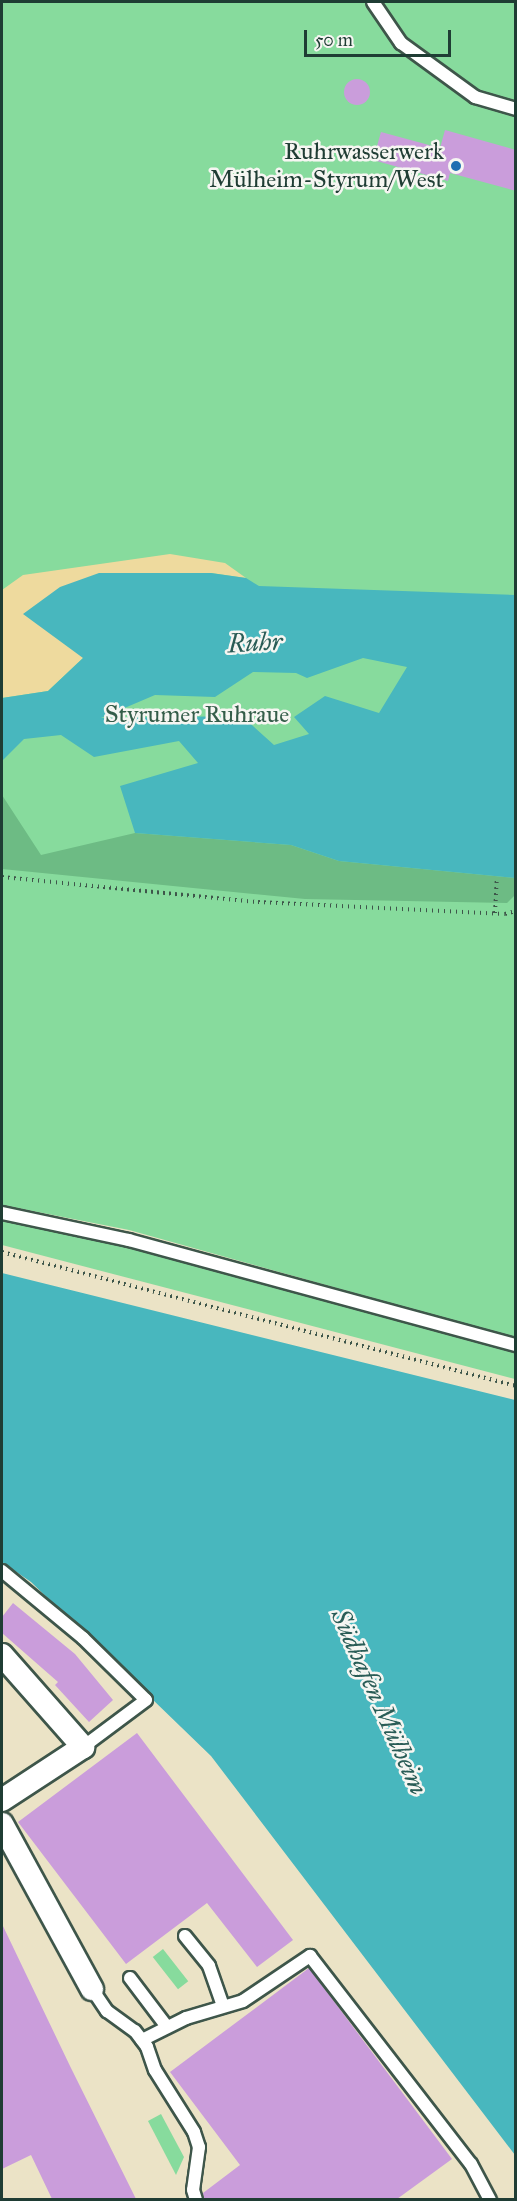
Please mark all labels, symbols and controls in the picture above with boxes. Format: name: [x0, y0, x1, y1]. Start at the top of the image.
scale bar: [307, 18, 454, 56]
text: 50 m: [315, 29, 353, 51]
place label: Ruhrwasserwerk Mülheim-Styrum/West: [209, 138, 444, 194]
marker: Ruhrwasserwerk Mülheim-Styrum/West: [449, 159, 463, 173]
water label: Ruhr: [227, 626, 283, 660]
park label: Styrumer Ruhraue: [105, 701, 289, 729]
water label: Südhafen Mülheim: [324, 1604, 434, 1800]

